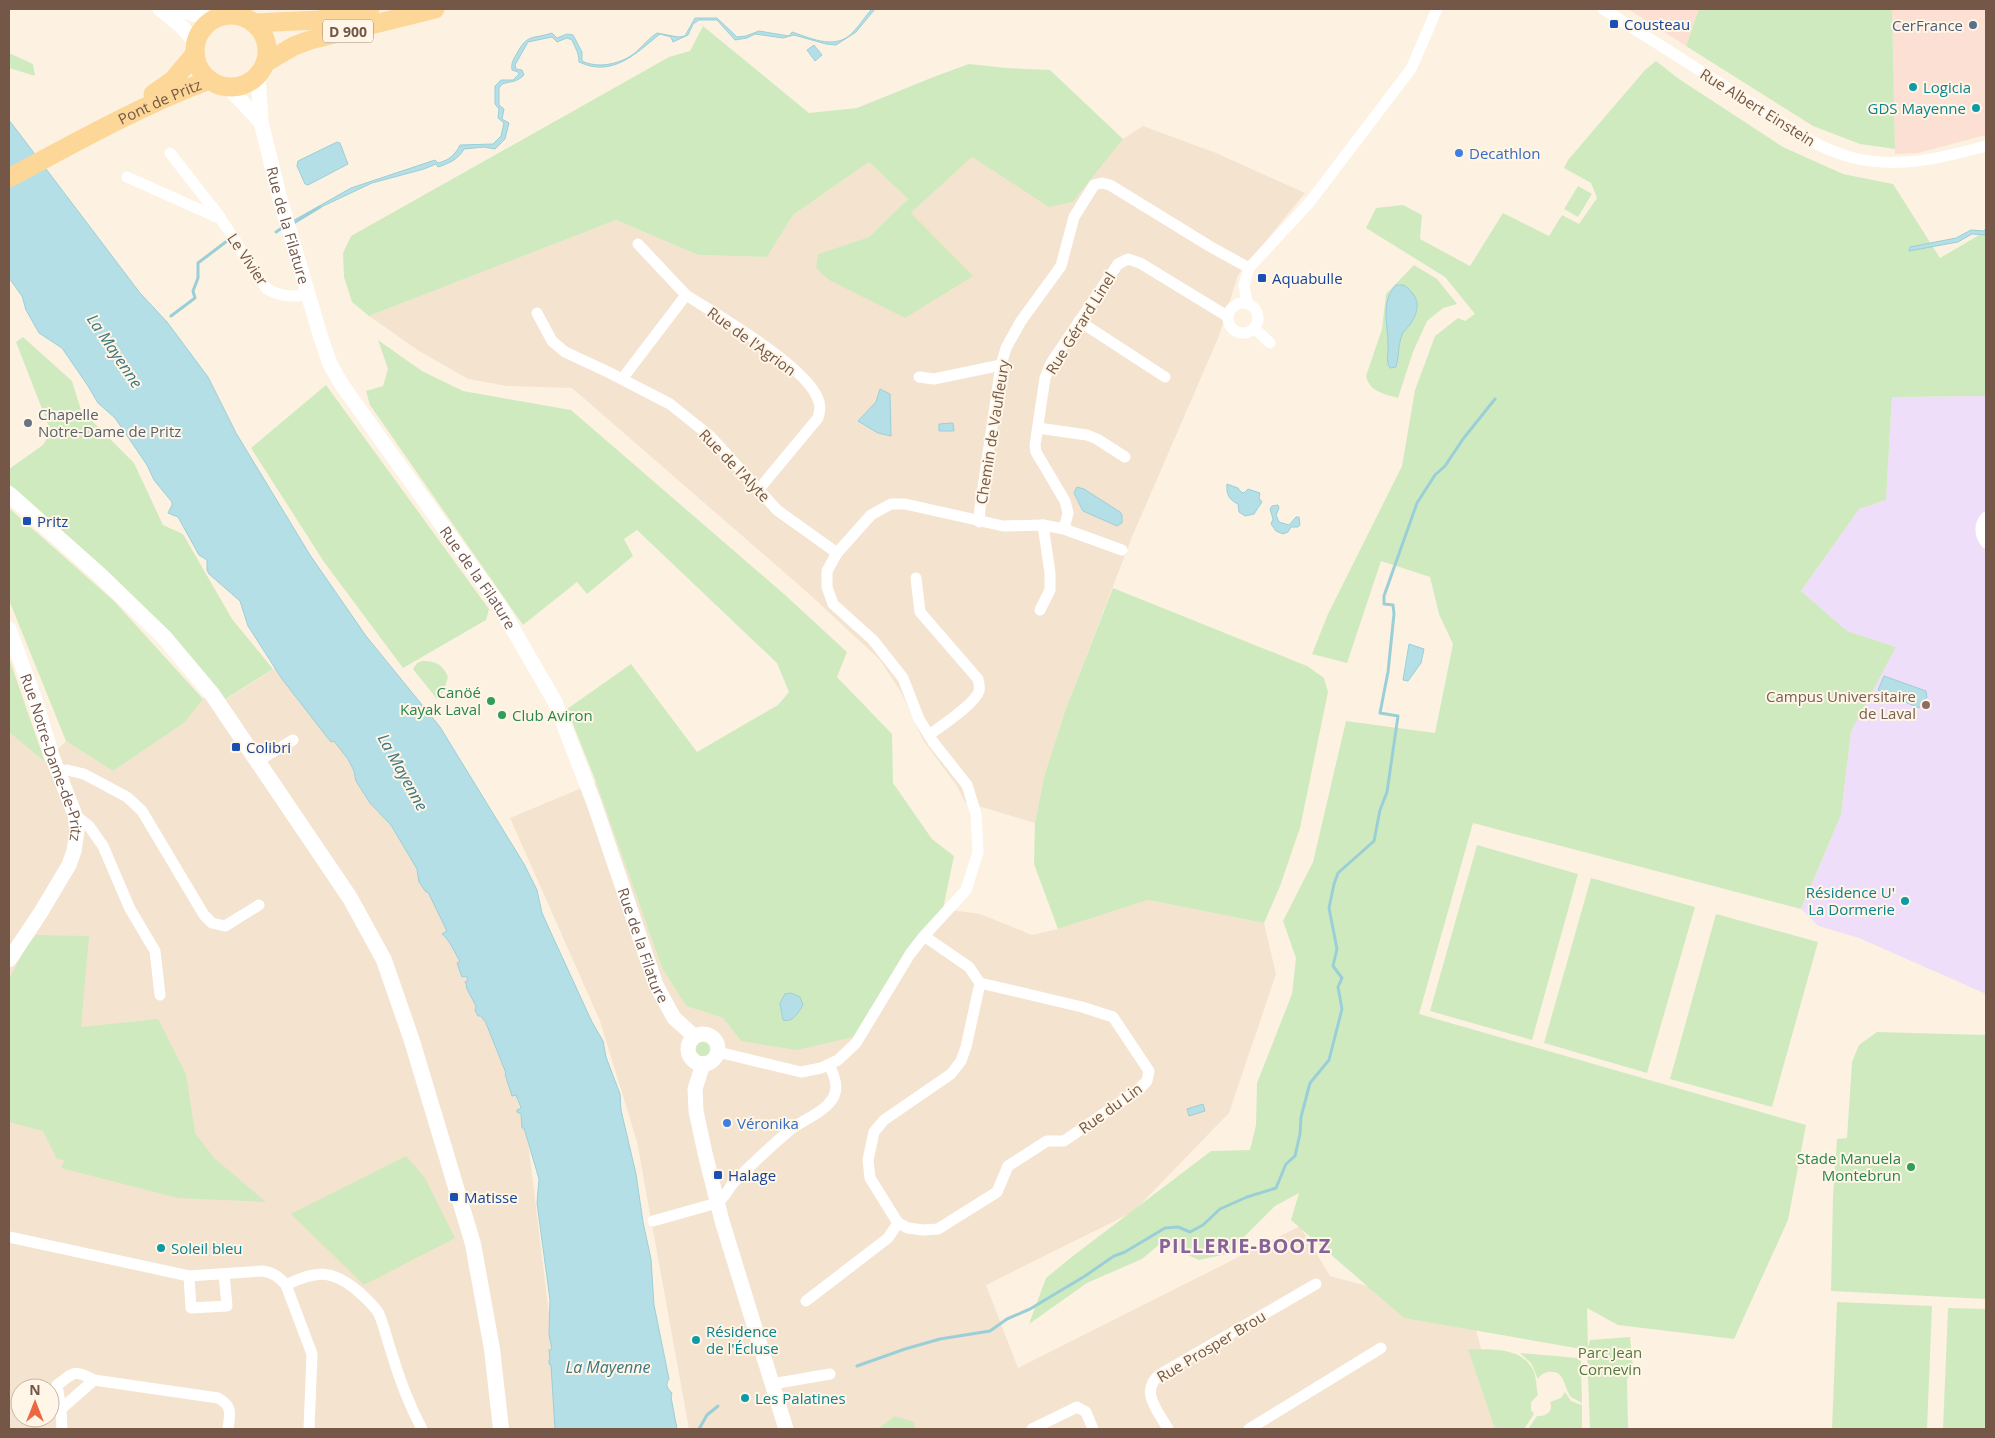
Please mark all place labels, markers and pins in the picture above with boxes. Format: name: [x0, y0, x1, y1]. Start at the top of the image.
place label: Cousteau: [1624, 14, 1690, 34]
place label: CerFrance: [1892, 15, 1963, 35]
marker: Cousteau: [1608, 18, 1620, 30]
marker: CerFrance: [1967, 19, 1979, 31]
place label: Logicia: [1923, 77, 1971, 97]
marker: Logicia: [1907, 81, 1919, 93]
place label: GDS Mayenne: [1868, 98, 1966, 118]
marker: GDS Mayenne: [1970, 102, 1982, 114]
place label: Decathlon: [1469, 143, 1540, 163]
marker: Decathlon: [1453, 147, 1465, 159]
place label: Aquabulle: [1272, 268, 1343, 288]
marker: Aquabulle: [1256, 272, 1268, 284]
place label: Chapelle Notre-Dame de Pritz: [38, 404, 181, 441]
marker: Chapelle Notre-Dame de Pritz: [22, 417, 34, 429]
place label: Pritz: [37, 511, 68, 531]
marker: Pritz: [21, 515, 33, 527]
place label: Canöé Kayak Laval: [400, 682, 481, 719]
place label: Campus Universitaire de Laval: [1766, 686, 1916, 723]
marker: Canöé Kayak Laval: [485, 695, 497, 707]
marker: Campus Universitaire de Laval: [1920, 699, 1932, 711]
place label: Club Aviron: [512, 705, 593, 725]
marker: Club Aviron: [496, 709, 508, 721]
place label: Colibri: [246, 737, 291, 757]
marker: Colibri: [230, 741, 242, 753]
place label: Résidence U' La Dormerie: [1806, 882, 1895, 919]
marker: Résidence U' La Dormerie: [1899, 895, 1911, 907]
place label: Véronika: [737, 1113, 799, 1133]
marker: Véronika: [721, 1117, 733, 1129]
place label: Stade Manuela Montebrun: [1797, 1148, 1901, 1185]
marker: Stade Manuela Montebrun: [1905, 1161, 1917, 1173]
place label: Halage: [728, 1165, 776, 1185]
marker: Halage: [712, 1169, 724, 1181]
place label: Matisse: [464, 1187, 518, 1207]
marker: Matisse: [448, 1191, 460, 1203]
place label: Soleil bleu: [171, 1238, 243, 1258]
marker: Soleil bleu: [155, 1242, 167, 1254]
place label: Résidence de l'Écluse: [706, 1321, 779, 1358]
marker: Résidence de l'Écluse: [690, 1334, 702, 1346]
place label: Les Palatines: [755, 1388, 846, 1408]
marker: Les Palatines: [739, 1392, 751, 1404]

